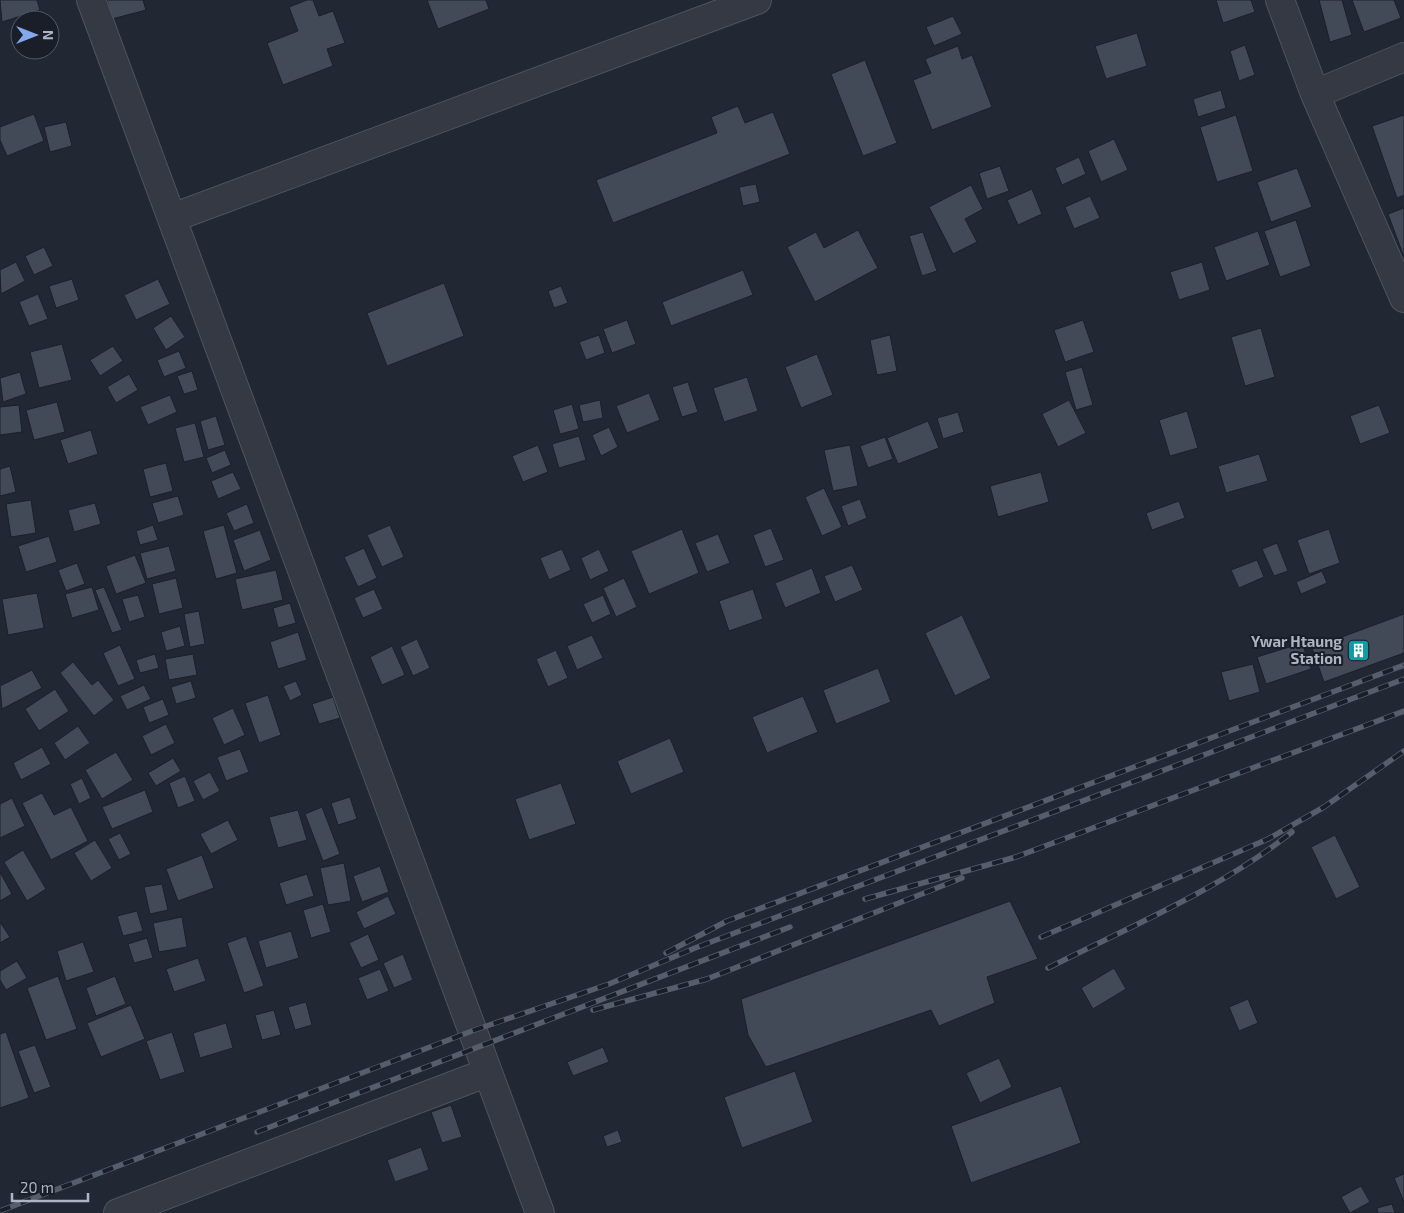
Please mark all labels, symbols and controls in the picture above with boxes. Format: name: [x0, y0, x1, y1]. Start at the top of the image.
north arrow: [10, 10, 60, 60]
text: N: [40, 30, 57, 40]
place label: Ywar Htaung Station: [1251, 632, 1342, 667]
building icon: Ywar Htaung Station: [1346, 639, 1370, 663]
scale bar: [12, 1170, 89, 1202]
text: 20 m: [20, 1178, 54, 1196]

